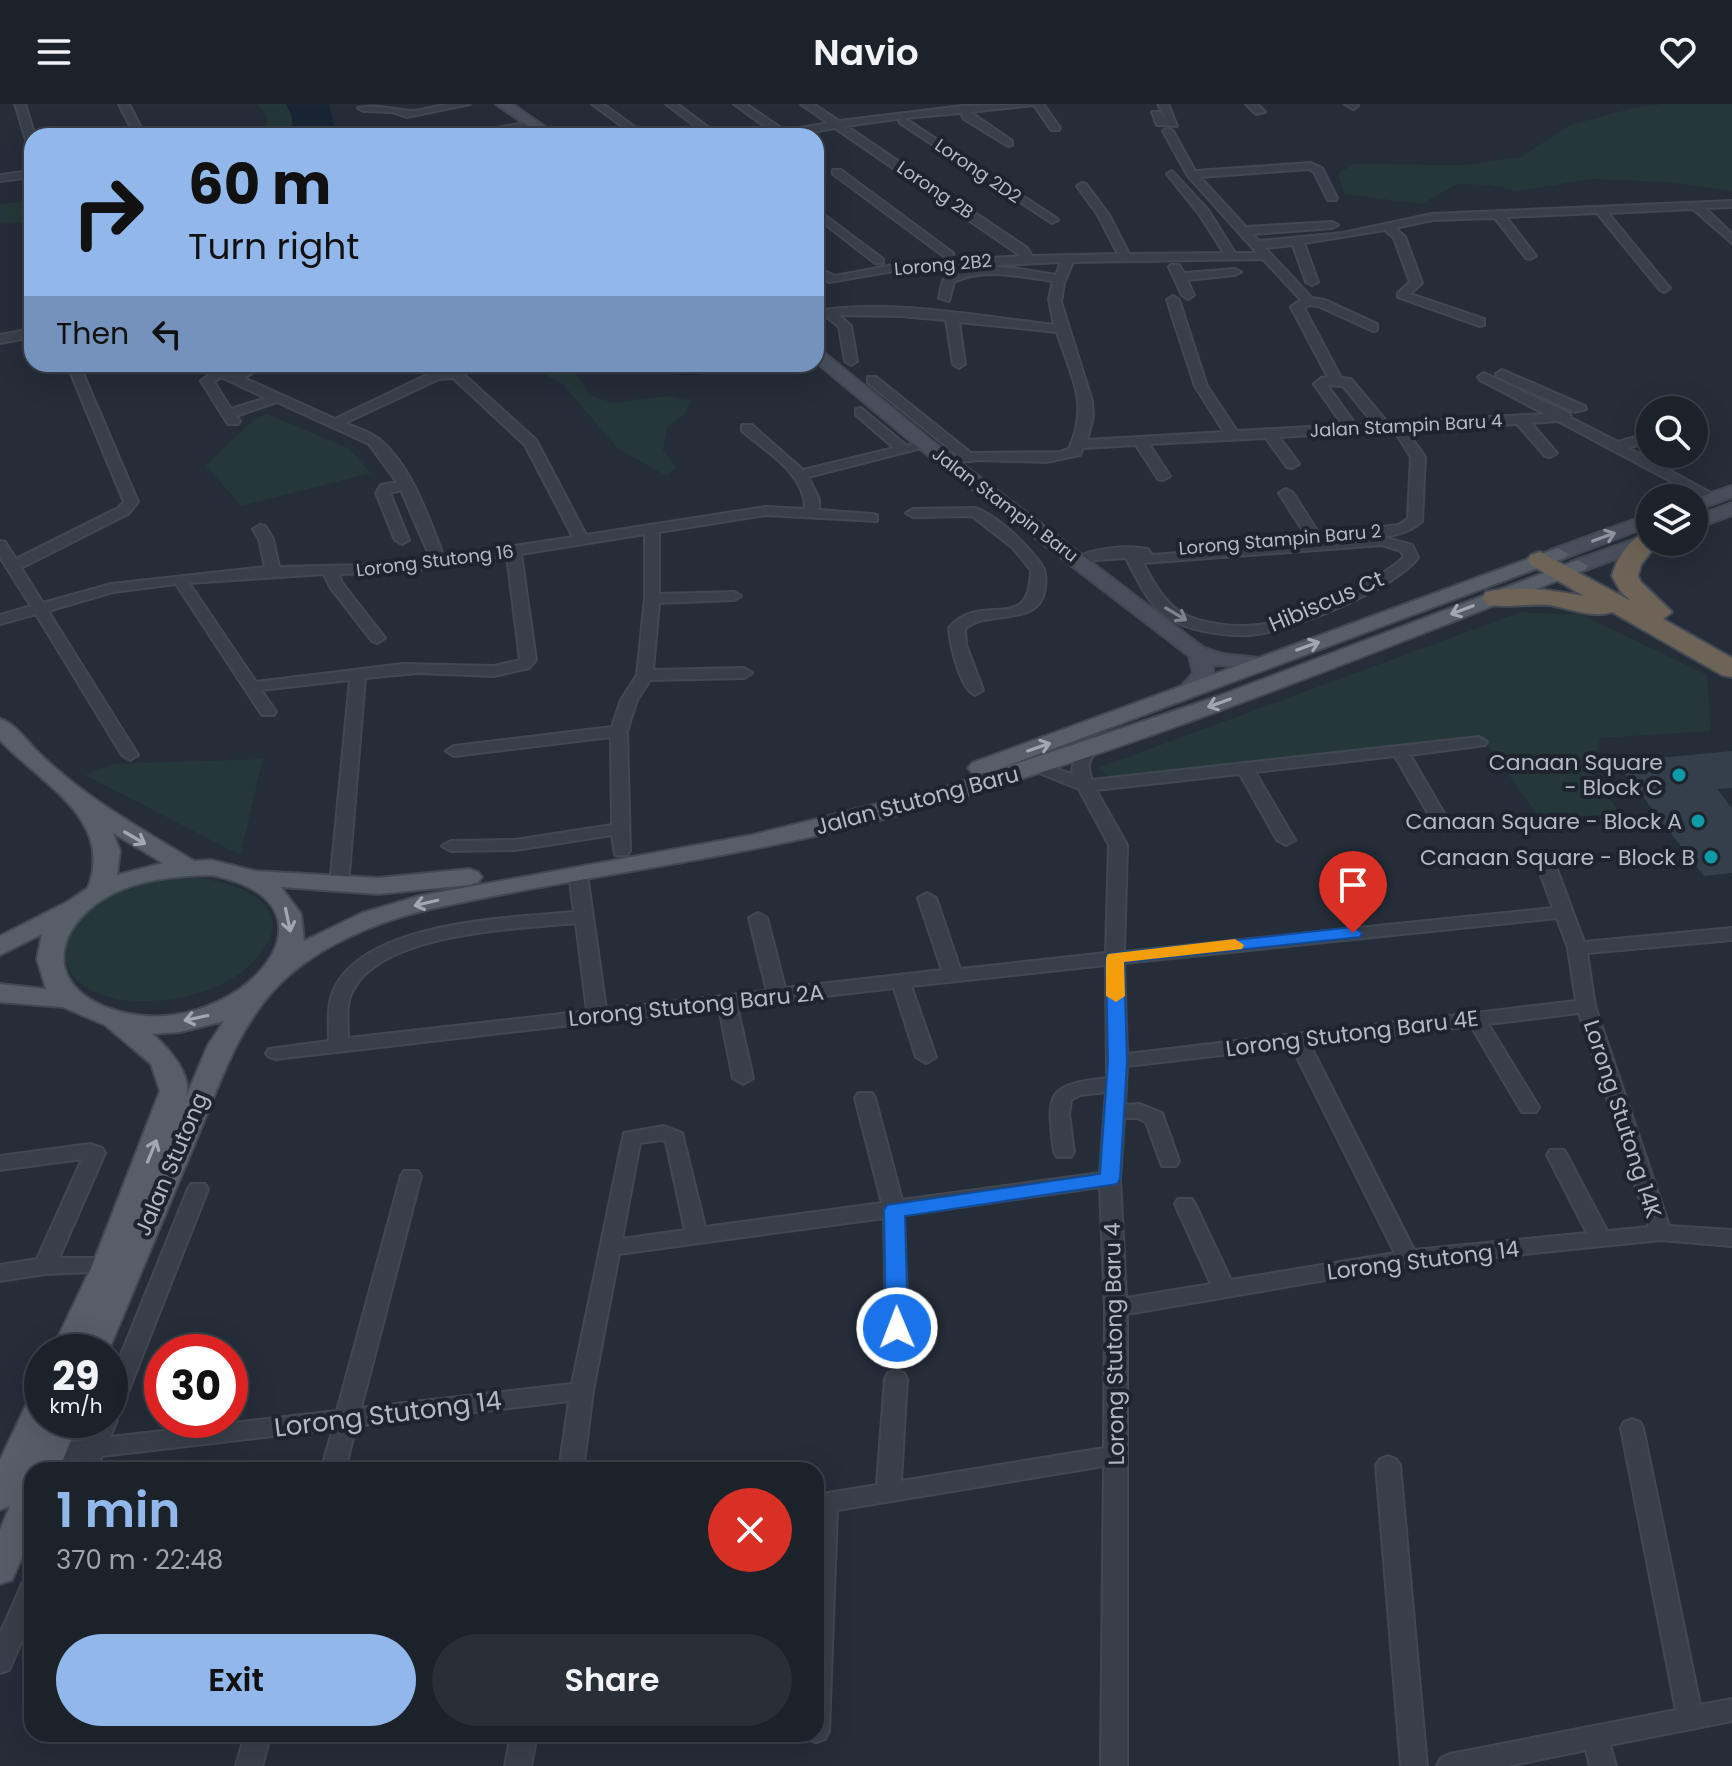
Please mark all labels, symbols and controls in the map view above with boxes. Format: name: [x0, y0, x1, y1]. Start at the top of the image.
text: Navio: [813, 27, 919, 78]
icon: menu: [32, 30, 76, 74]
icon: heart: [1656, 30, 1700, 74]
street label: Lorong 2D2: [930, 132, 1026, 209]
text: 60 m: [188, 145, 331, 224]
street label: Lorong 2B: [892, 155, 979, 224]
icon: right: [56, 160, 160, 264]
text: Turn right: [188, 221, 359, 272]
street label: Lorong 2B2: [893, 248, 993, 281]
text: Then: [56, 312, 129, 355]
icon: left: [145, 312, 189, 356]
map controls: [1636, 396, 1708, 556]
button: search: [1636, 396, 1708, 468]
street label: Jalan Stampin Baru 4: [1309, 408, 1503, 443]
street label: Jalan Stampin Baru: [927, 441, 1083, 568]
button: layers: [1636, 484, 1708, 556]
street label: Lorong Stampin Baru 2: [1178, 518, 1382, 561]
one-way arrow: [1591, 529, 1616, 543]
street label: Lorong Stutong 16: [355, 538, 515, 583]
street label: Hibiscus Ct: [1264, 563, 1388, 640]
one-way arrow: [1450, 604, 1475, 618]
one-way arrow: [1164, 606, 1187, 622]
one-way arrow: [1295, 638, 1320, 652]
one-way arrow: [1207, 697, 1232, 711]
one-way arrow: [1026, 739, 1051, 754]
place label: Canaan Square - Block C: [1489, 747, 1663, 803]
street label: Jalan Stutong Baru: [812, 758, 1022, 843]
marker: Canaan Square - Block C: [1670, 766, 1688, 784]
place label: Canaan Square - Block A: [1406, 806, 1682, 837]
marker: Canaan Square - Block A: [1689, 812, 1707, 830]
one-way arrow: [123, 830, 146, 846]
place label: Canaan Square - Block B: [1420, 842, 1695, 873]
marker: Canaan Square - Block B: [1702, 848, 1720, 866]
pin: [1319, 851, 1387, 933]
icon: arrive: [1331, 863, 1375, 907]
one-way arrow: [413, 896, 439, 911]
one-way arrow: [281, 907, 296, 933]
street label: Lorong Stutong Baru 2A: [567, 977, 825, 1034]
street label: Lorong Stutong Baru 4E: [1224, 1003, 1480, 1064]
one-way arrow: [184, 1011, 209, 1026]
street label: Lorong Stutong 14K: [1576, 1016, 1669, 1222]
street label: Jalan Stutong: [127, 1088, 216, 1241]
one-way arrow: [146, 1139, 160, 1164]
street label: Lorong Stutong Baru 4: [1097, 1222, 1132, 1466]
street label: Lorong Stutong 14: [1325, 1233, 1521, 1288]
position arrow: [855, 1286, 939, 1370]
speed limit sign: 30: [144, 1334, 248, 1438]
text: 29: [52, 1348, 100, 1404]
street label: Lorong Stutong 14: [272, 1382, 504, 1446]
text: km/h: [49, 1392, 103, 1420]
text: 1 min: [56, 1477, 180, 1544]
button: close: [708, 1488, 792, 1572]
text: 370 m · 22:48: [56, 1542, 223, 1578]
button: Exit: [56, 1634, 416, 1726]
button: Share: [432, 1634, 792, 1726]

